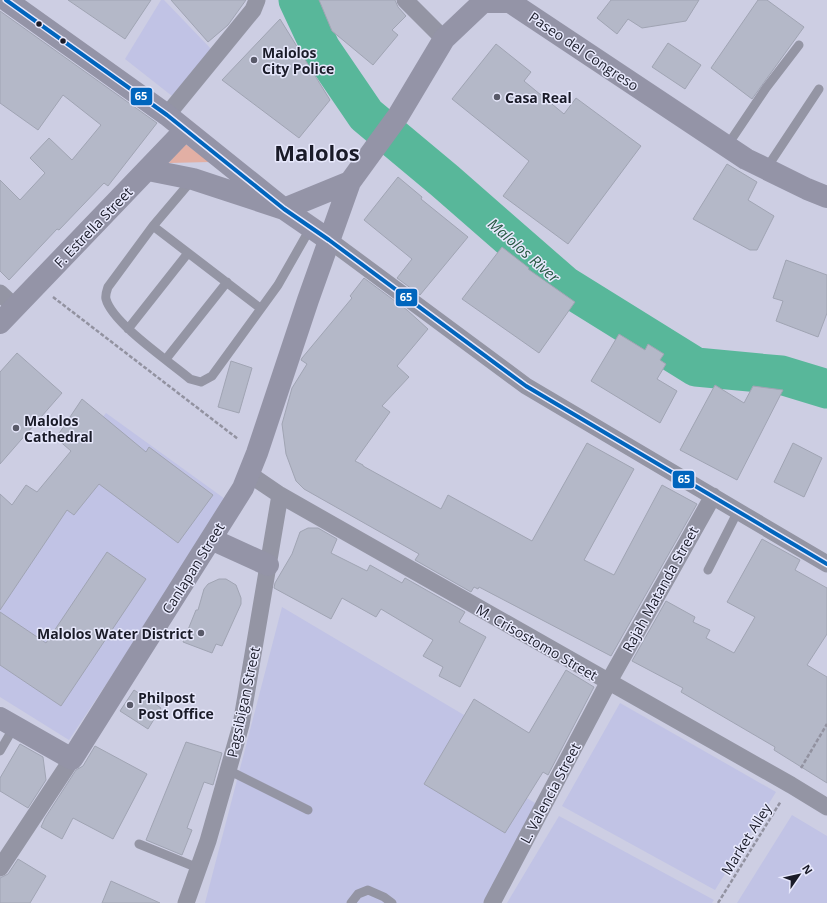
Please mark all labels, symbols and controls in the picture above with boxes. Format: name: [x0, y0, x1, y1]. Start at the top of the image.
street label: Paseo del Congreso: [525, 7, 643, 95]
unlabelled marker: [34, 19, 44, 29]
unlabelled marker: [58, 36, 68, 46]
place label: Malolos City Police: [262, 43, 334, 78]
marker: Malolos City Police: [249, 55, 259, 65]
line badge: 65: [130, 87, 153, 106]
text: 65: [135, 88, 147, 103]
place label: Casa Real: [505, 88, 572, 107]
marker: Casa Real: [492, 92, 502, 102]
district label: Malolos: [274, 137, 360, 167]
street label: F. Estrella Street: [50, 183, 136, 271]
water label: Malolos River: [484, 213, 565, 287]
line badge: 65: [395, 288, 418, 307]
text: 65: [400, 289, 412, 304]
place label: Malolos Cathedral: [24, 411, 93, 446]
marker: Malolos Cathedral: [11, 423, 21, 433]
line badge: 65: [672, 470, 695, 489]
text: 65: [678, 471, 690, 486]
street label: Canlapan Street: [157, 519, 229, 617]
street label: Rajah Matanda Street: [618, 523, 702, 655]
street label: M. Crisostomo Street: [473, 599, 601, 685]
place label: Malolos Water District: [37, 624, 193, 643]
marker: Malolos Water District: [196, 628, 206, 638]
street label: Pagsibigan Street: [222, 645, 264, 759]
place label: Philpost Post Office: [138, 688, 214, 723]
marker: Philpost Post Office: [125, 700, 135, 710]
street label: L. Valencia Street: [515, 739, 585, 847]
street label: Market Alley: [717, 799, 776, 878]
north arrow: [779, 855, 819, 895]
text: N: [799, 861, 816, 877]

